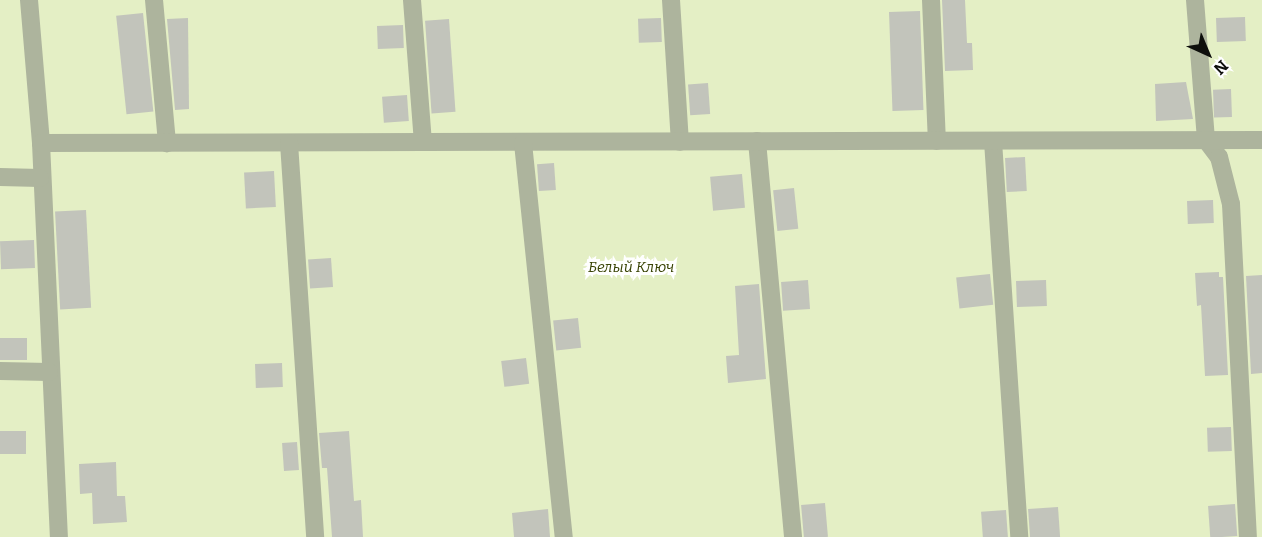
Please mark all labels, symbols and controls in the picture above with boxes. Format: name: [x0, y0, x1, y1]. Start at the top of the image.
north arrow: [1178, 24, 1238, 84]
text: N: [1210, 56, 1232, 78]
park label: Белый Ключ: [588, 259, 674, 277]

